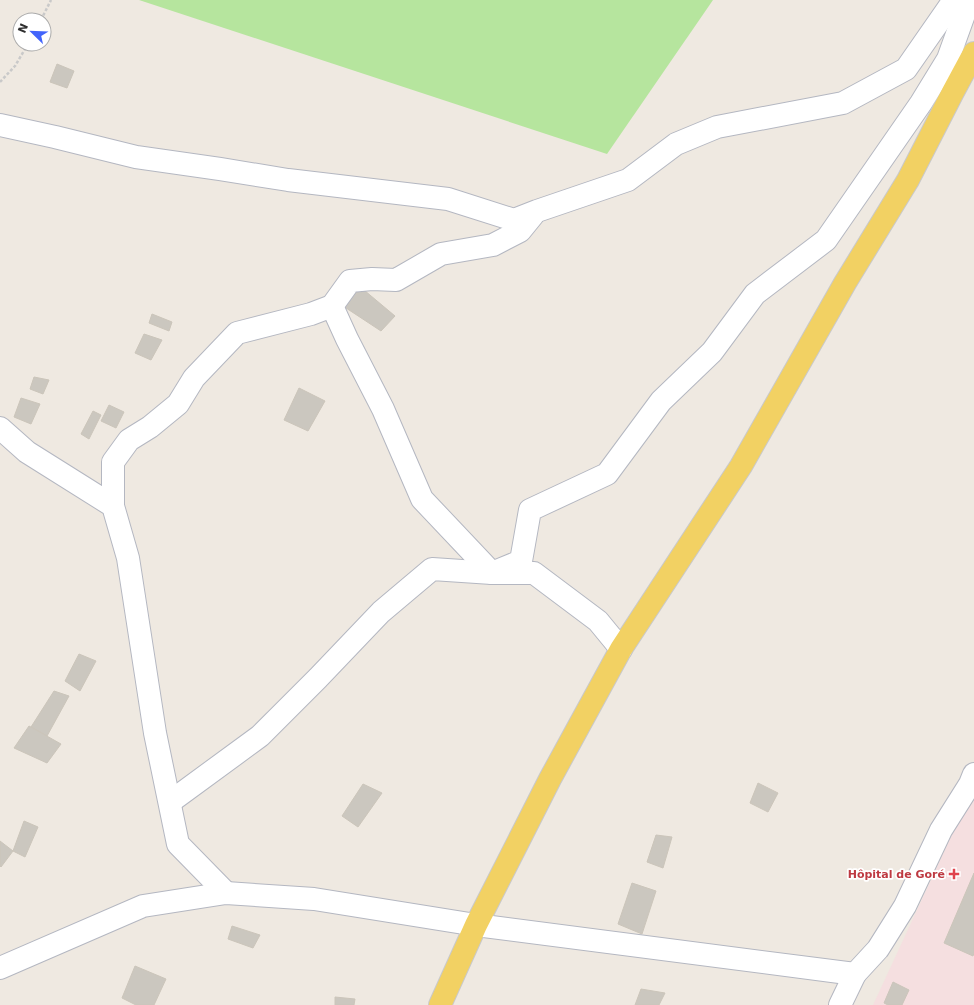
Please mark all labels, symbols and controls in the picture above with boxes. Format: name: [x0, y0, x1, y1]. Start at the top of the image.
north arrow: [12, 12, 52, 52]
text: N: [15, 22, 31, 35]
place label: Hôpital de Goré: [848, 868, 945, 881]
marker: Hôpital de Goré: [948, 868, 960, 880]

